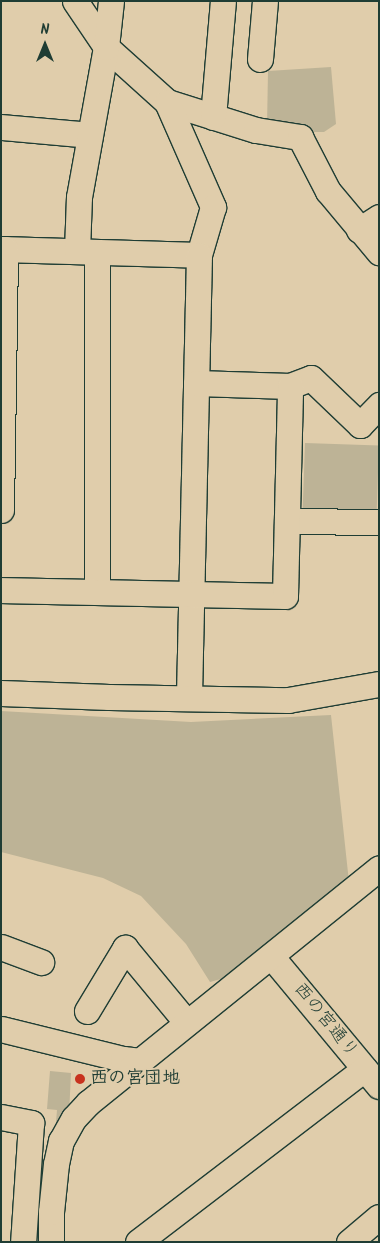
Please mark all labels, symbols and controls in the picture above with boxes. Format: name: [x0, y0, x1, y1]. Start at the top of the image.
text: N: [41, 19, 49, 41]
north arrow: [20, 20, 70, 70]
street label: 西の宮通り: [288, 979, 362, 1063]
place label: 西の宮団地: [90, 1068, 180, 1090]
marker: 西の宮団地: [74, 1073, 86, 1085]

